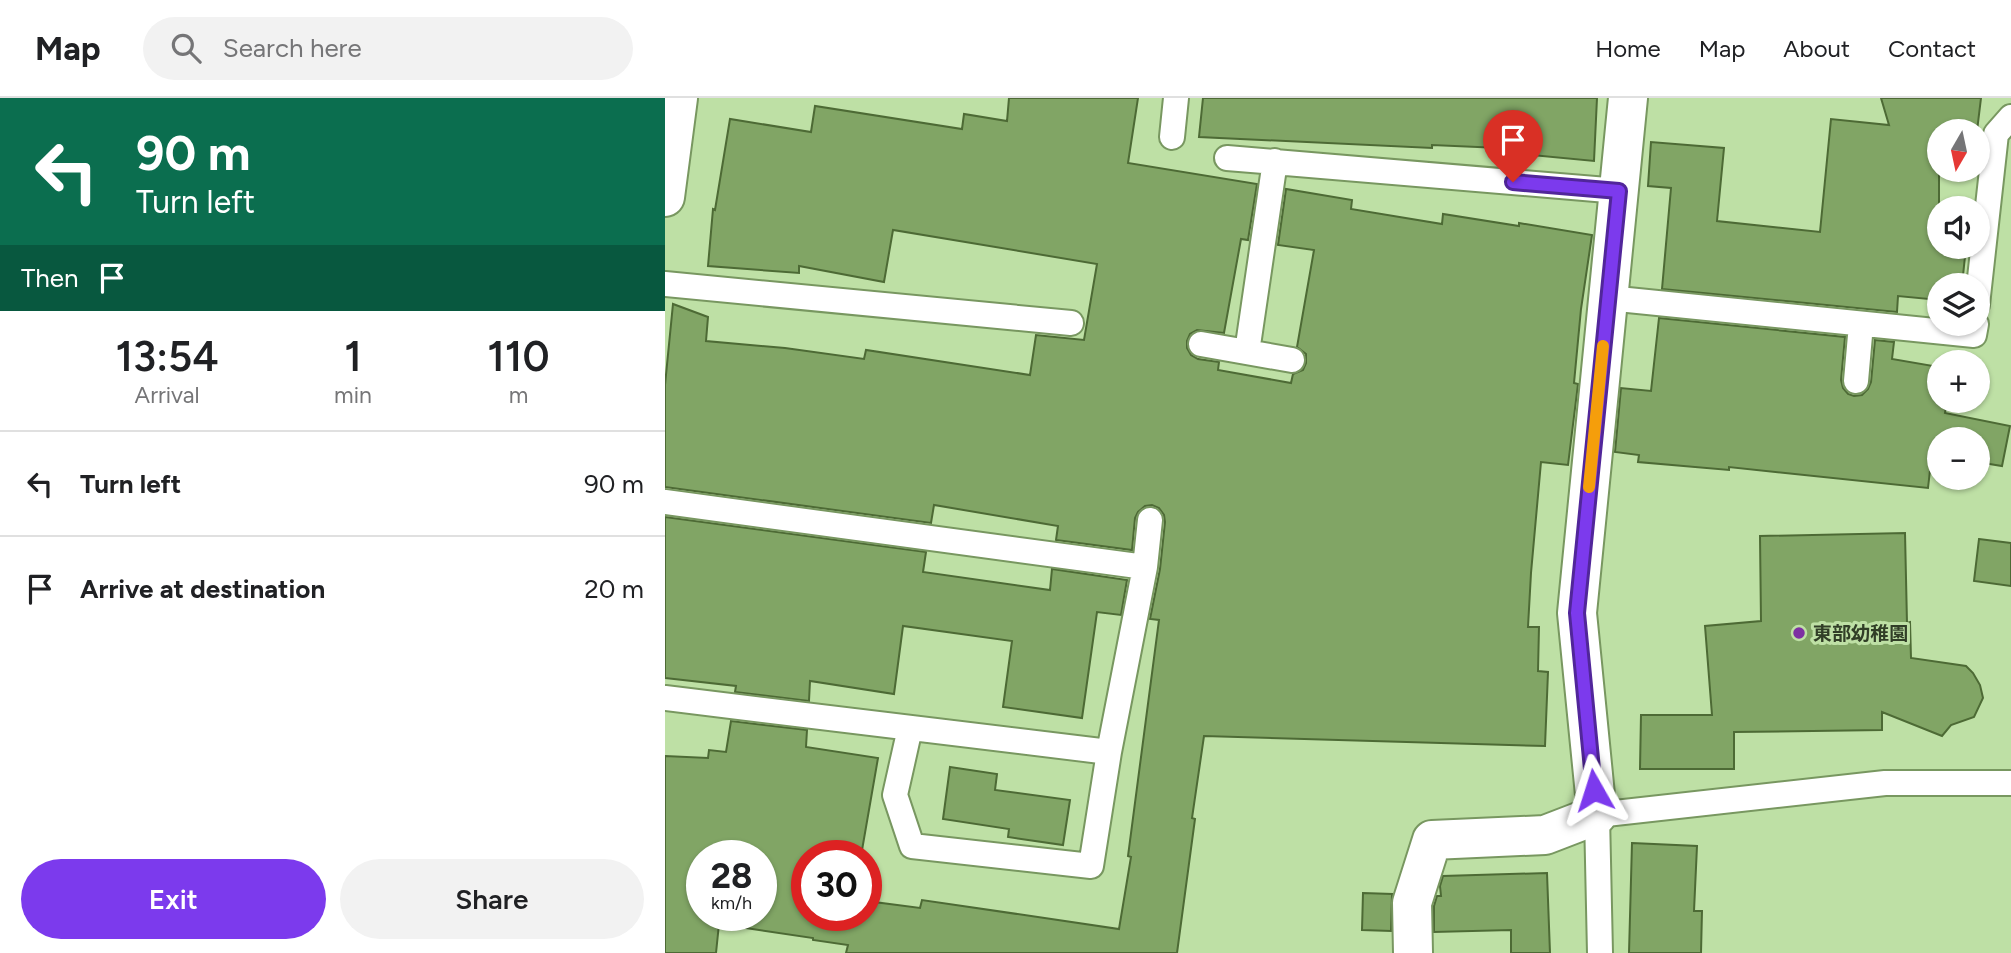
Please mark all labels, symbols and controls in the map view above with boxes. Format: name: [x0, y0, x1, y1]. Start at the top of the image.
search box: [143, 17, 633, 80]
text: Map: [35, 29, 101, 68]
icon: search: [167, 29, 205, 67]
text: Search here: [223, 32, 362, 64]
text: Home: [1595, 34, 1661, 63]
text: Map: [1699, 34, 1745, 63]
text: About: [1783, 34, 1850, 63]
text: Contact: [1888, 34, 1976, 63]
pin: [1483, 110, 1543, 182]
north arrow: [1927, 119, 1990, 182]
map controls: [1927, 119, 1990, 490]
icon: arrive: [1494, 121, 1532, 159]
text: 90 m: [136, 123, 251, 182]
icon: left: [21, 126, 112, 217]
text: Turn left: [136, 183, 255, 221]
button: sound: [1927, 196, 1990, 259]
icon: arrive: [93, 259, 131, 297]
text: Then: [21, 262, 79, 294]
button: layers: [1927, 273, 1990, 336]
text: 13:54: [115, 331, 219, 382]
text: 1: [344, 331, 362, 382]
text: 110: [487, 331, 550, 382]
button: +: [1927, 350, 1990, 413]
text: Arrival: [135, 381, 200, 409]
text: min: [334, 381, 372, 409]
text: m: [509, 381, 528, 409]
button: −: [1927, 427, 1990, 490]
icon: left: [21, 465, 59, 503]
text: Turn left: [80, 468, 181, 500]
text: 90 m: [584, 468, 644, 500]
icon: arrive: [21, 570, 59, 608]
text: Arrive at destination: [80, 573, 325, 605]
text: 20 m: [584, 573, 644, 605]
place label: 東部幼稚園: [1813, 622, 1908, 645]
marker: 東部幼稚園: [1791, 625, 1807, 641]
position arrow: [1557, 753, 1631, 827]
speed limit sign: 30: [791, 840, 882, 931]
text: 28: [711, 855, 752, 897]
button: Exit: [21, 859, 326, 939]
button: Share: [340, 859, 644, 939]
text: km/h: [711, 892, 752, 914]

